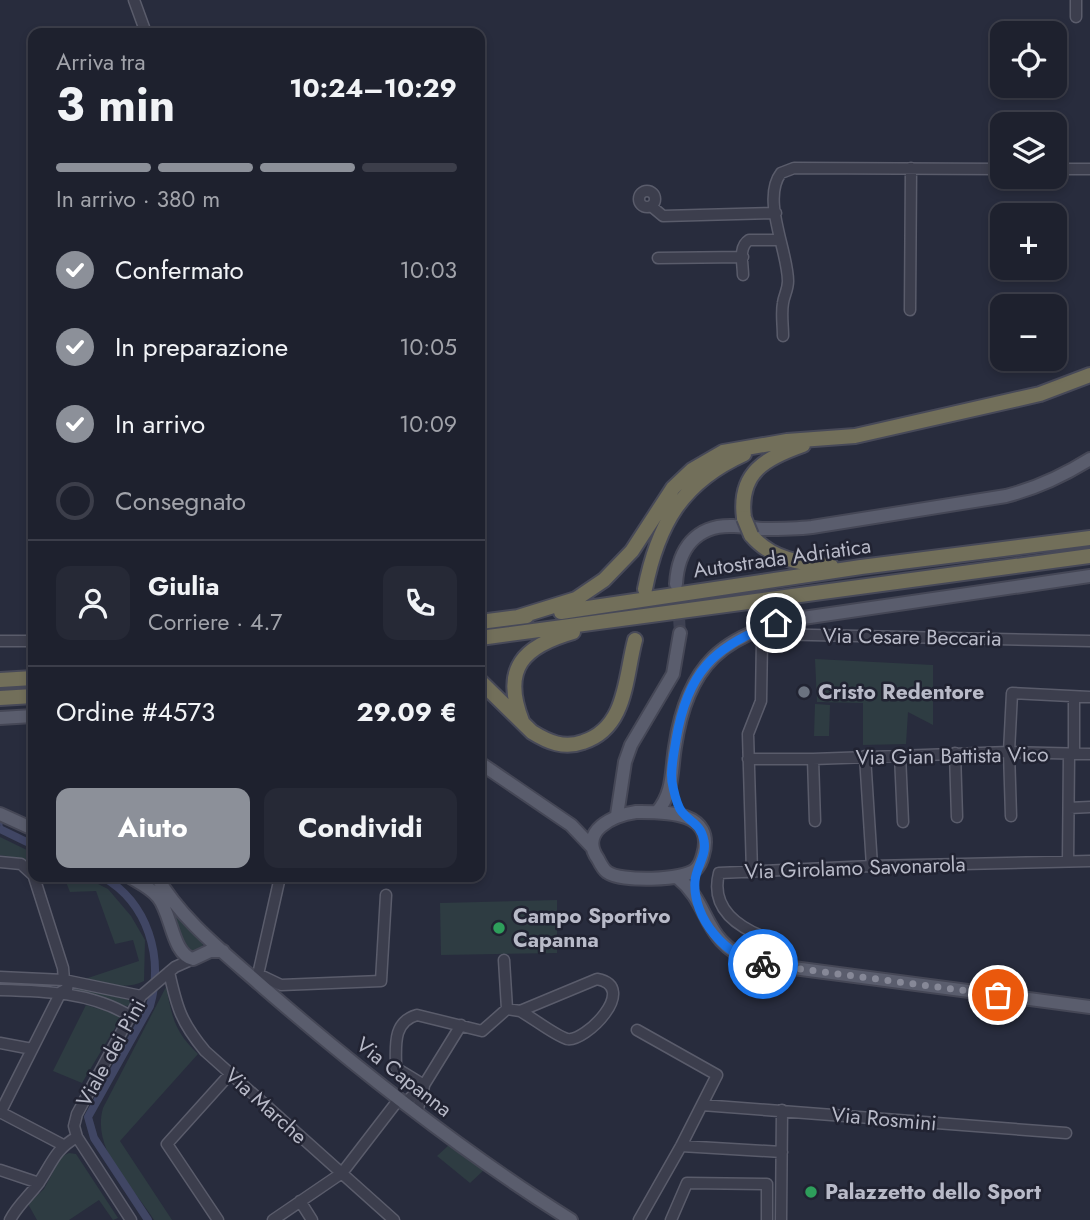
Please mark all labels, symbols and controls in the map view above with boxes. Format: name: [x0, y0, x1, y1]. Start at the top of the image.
map controls: [990, 21, 1067, 371]
button: locate: [990, 21, 1067, 98]
text: Arriva tra: [56, 45, 146, 79]
text: 10:24–10:29: [289, 69, 457, 107]
text: 3 min: [56, 72, 175, 138]
button: layers: [990, 112, 1067, 189]
text: In arrivo · 380 m: [56, 182, 220, 216]
button: +: [990, 203, 1067, 280]
icon: check: [56, 251, 94, 289]
text: Confermato: [115, 251, 244, 289]
text: 10:03: [400, 253, 457, 287]
button: −: [990, 294, 1067, 371]
icon: check: [56, 328, 94, 366]
text: In preparazione: [115, 328, 288, 366]
text: 10:05: [399, 330, 457, 364]
icon: check: [56, 405, 94, 443]
text: In arrivo: [115, 405, 205, 443]
text: 10:09: [399, 407, 457, 441]
text: Consegnato: [115, 482, 246, 520]
street label: Autostrada Adriatica: [691, 531, 873, 585]
button: person: [56, 566, 130, 640]
button: phone: [383, 566, 457, 640]
text: Giulia: [148, 567, 220, 605]
pin: [746, 593, 806, 653]
icon: home: [757, 604, 795, 642]
text: Corriere · 4.7: [148, 605, 282, 639]
street label: Via Cesare Beccaria: [822, 620, 1002, 654]
place label: Cristo Redentore: [818, 677, 984, 707]
marker: Cristo Redentore: [796, 684, 812, 700]
text: Ordine #4573: [56, 693, 215, 731]
text: 29.09 €: [357, 693, 457, 731]
street label: Via Gian Battista Vico: [855, 739, 1049, 773]
button: Aiuto: [56, 788, 250, 868]
button: Condividi: [264, 788, 457, 868]
street label: Via Girolamo Savonarola: [744, 849, 966, 887]
place label: Campo Sportivo Capanna: [513, 901, 671, 955]
marker: Campo Sportivo Capanna: [491, 920, 507, 936]
courier: [728, 929, 798, 999]
icon: bike: [744, 945, 782, 983]
pin: [968, 965, 1028, 1025]
icon: bag: [979, 976, 1017, 1014]
street label: Viale dei Pini: [69, 994, 153, 1112]
street label: Via Capanna: [350, 1030, 458, 1124]
street label: Via Marche: [218, 1061, 314, 1151]
street label: Via Rosmini: [830, 1099, 938, 1139]
place label: Palazzetto dello Sport: [825, 1177, 1041, 1207]
marker: Palazzetto dello Sport: [803, 1184, 819, 1200]

